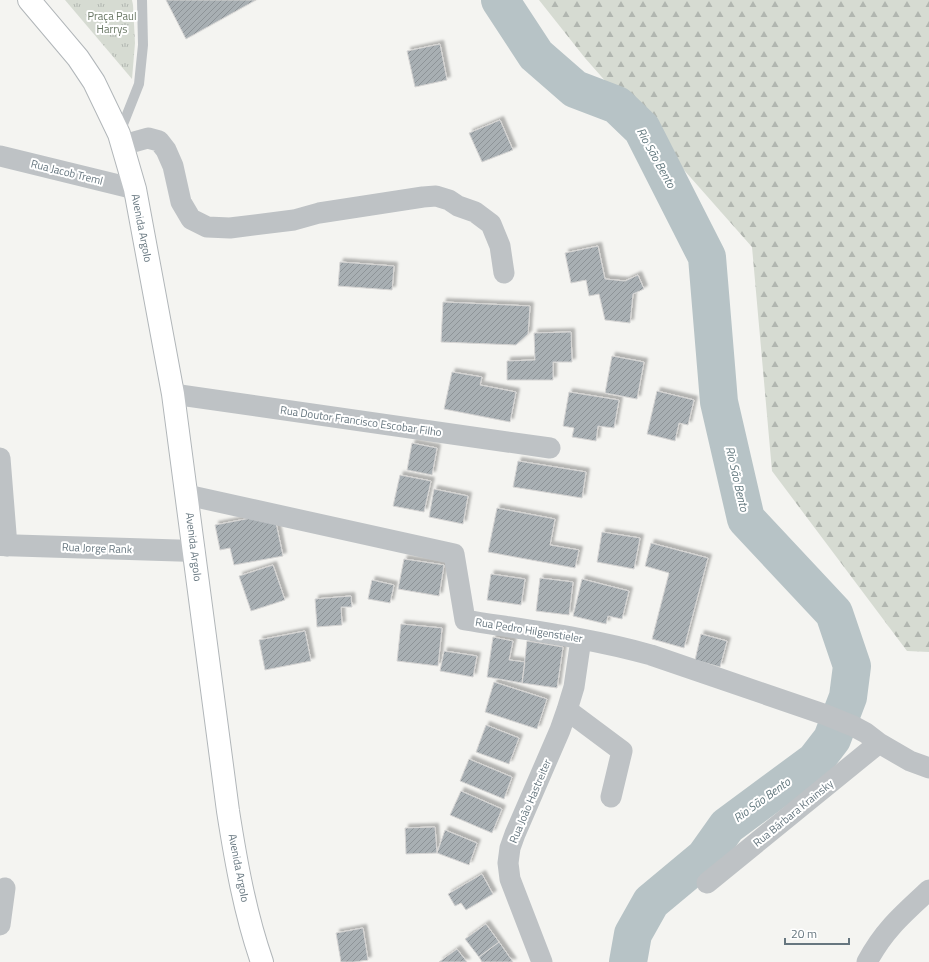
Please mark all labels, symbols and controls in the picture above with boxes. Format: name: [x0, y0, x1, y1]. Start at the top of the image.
park label: Praça Paul Harrys: [88, 8, 136, 37]
water label: Rio São Bento: [632, 124, 681, 192]
street label: Rua Jacob Treml: [29, 155, 105, 189]
street label: Avenida Argolo: [128, 192, 156, 264]
street label: Rua Doutor Francisco Escobar Filho: [279, 402, 443, 440]
water label: Rio São Bento: [721, 444, 754, 514]
street label: Avenida Argolo: [182, 512, 206, 583]
street label: Rua Jorge Rank: [62, 539, 133, 557]
street label: Rua Pedro Hilgenstieler: [474, 614, 584, 646]
street label: Rua João Hastreiter: [505, 756, 555, 846]
water label: Rio São Bento: [729, 772, 795, 827]
street label: Rua Bárbara Krainsky: [749, 775, 837, 850]
street label: Avenida Argolo: [225, 832, 253, 904]
scale bar: [785, 920, 849, 946]
text: 20 m: [791, 924, 817, 943]

